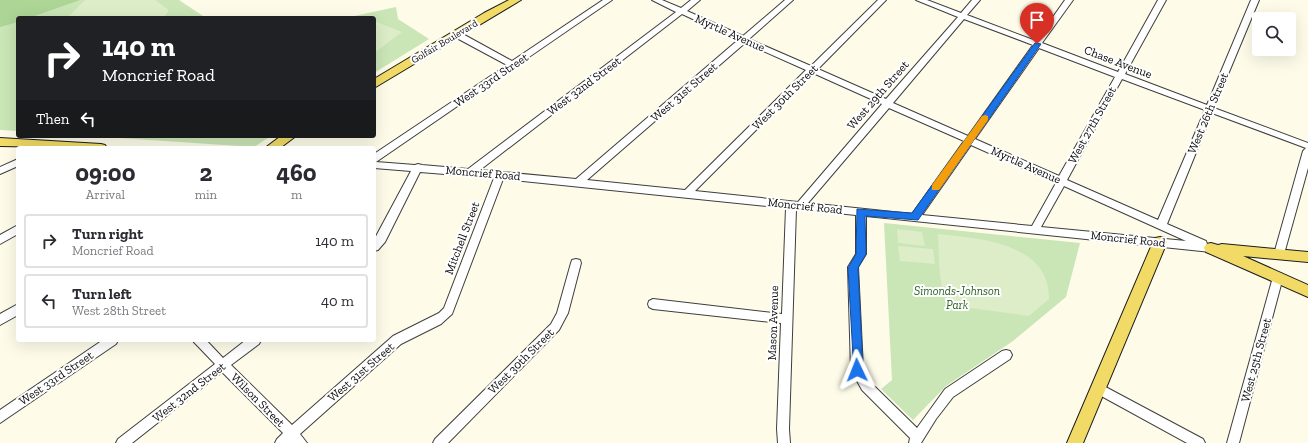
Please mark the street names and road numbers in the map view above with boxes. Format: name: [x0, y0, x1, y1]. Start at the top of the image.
street label: Myrtle Avenue: [693, 11, 767, 55]
street label: Golfair Boulevard: [409, 17, 480, 66]
street label: Chase Avenue: [1082, 43, 1154, 81]
street label: West 33rd Street: [451, 50, 531, 110]
street label: West 32nd Street: [544, 53, 624, 118]
street label: West 29th Street: [844, 57, 912, 132]
street label: West 31st Street: [648, 59, 720, 125]
street label: West 30th Street: [749, 61, 821, 133]
street label: West 26th Street: [1185, 70, 1232, 156]
street label: West 27th Street: [1065, 84, 1119, 166]
street label: Myrtle Avenue: [989, 143, 1063, 187]
street label: Moncrief Road: [445, 163, 522, 183]
street label: Moncrief Road: [767, 195, 844, 217]
street label: Mitchell Street: [442, 199, 483, 276]
street label: Moncrief Road: [1090, 228, 1167, 250]
street label: Mason Avenue: [765, 285, 781, 361]
street label: West 25th Street: [1238, 316, 1274, 404]
street label: West 30th Street: [485, 325, 557, 397]
street label: West 31st Street: [325, 339, 397, 405]
street label: West 33rd Street: [16, 348, 96, 408]
street label: West 32nd Street: [150, 359, 229, 425]
street label: Wilson Street: [228, 370, 288, 430]

